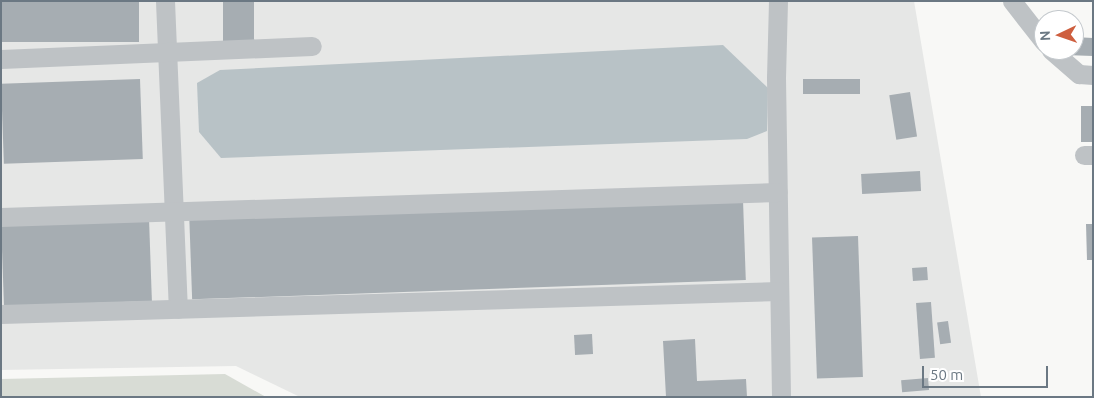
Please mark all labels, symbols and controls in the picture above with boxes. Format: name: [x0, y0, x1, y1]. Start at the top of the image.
north arrow: [1034, 10, 1084, 60]
text: N: [1037, 30, 1053, 41]
scale bar: [924, 356, 1050, 388]
text: 50 m: [930, 366, 963, 383]

